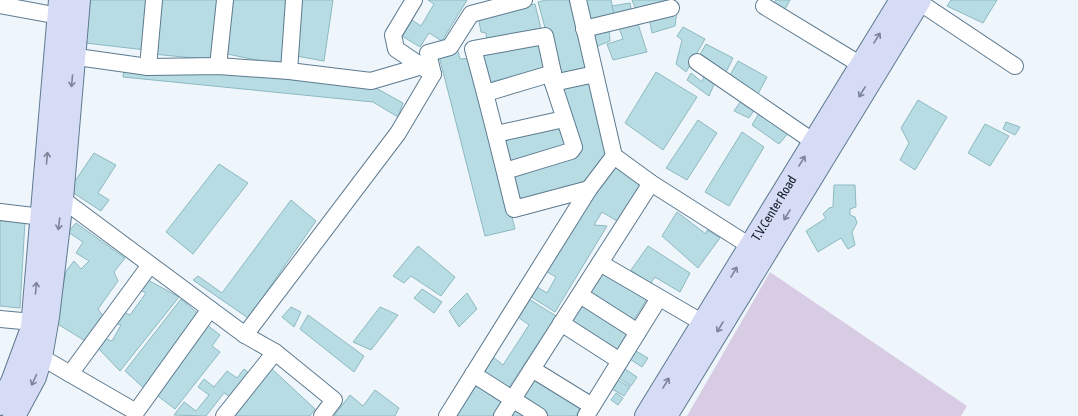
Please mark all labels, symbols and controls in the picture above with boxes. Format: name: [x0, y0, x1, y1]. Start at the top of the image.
one-way arrow: [874, 32, 882, 44]
one-way arrow: [69, 74, 76, 87]
one-way arrow: [858, 86, 866, 98]
one-way arrow: [44, 152, 51, 165]
one-way arrow: [799, 155, 807, 167]
street label: T.V.Center Road: [748, 173, 799, 243]
one-way arrow: [783, 209, 791, 221]
one-way arrow: [55, 217, 63, 230]
one-way arrow: [731, 266, 739, 278]
one-way arrow: [32, 282, 40, 295]
one-way arrow: [716, 321, 724, 332]
one-way arrow: [29, 373, 37, 385]
one-way arrow: [663, 377, 671, 389]

